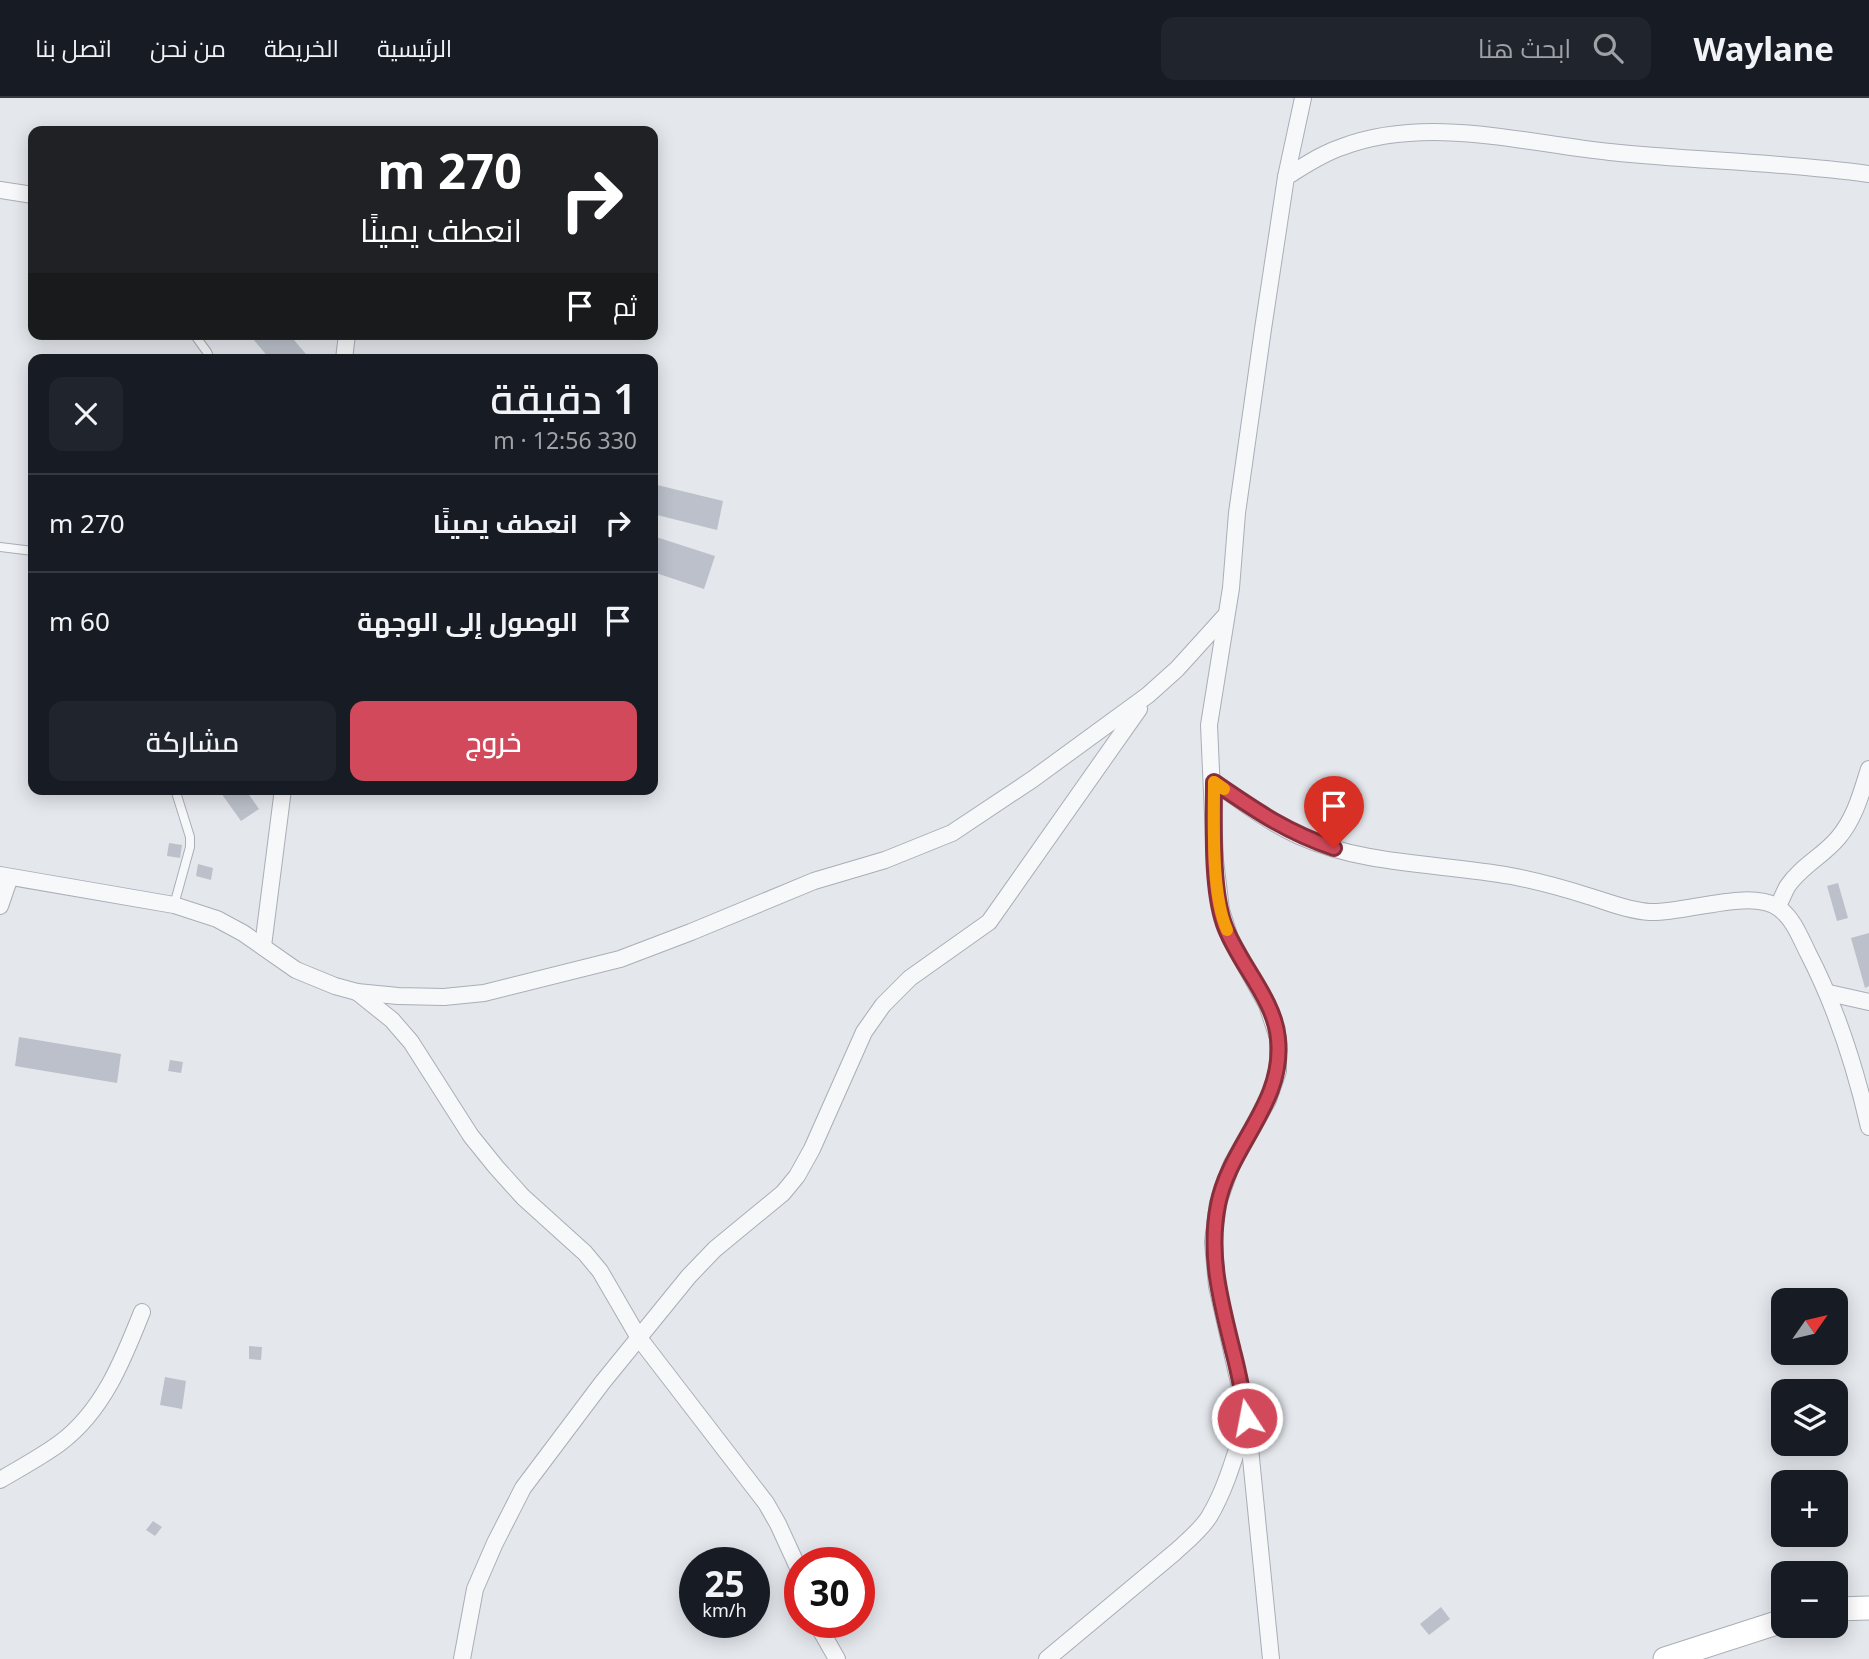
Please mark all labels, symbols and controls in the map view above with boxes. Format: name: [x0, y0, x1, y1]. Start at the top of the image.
search box: [1161, 17, 1651, 80]
text: Waylane: [1693, 26, 1834, 71]
icon: search: [1589, 29, 1627, 67]
text: ابحث هنا: [1478, 30, 1571, 66]
text: اتصل بنا: [35, 31, 112, 64]
text: من نحن: [150, 31, 226, 64]
text: الخريطة: [264, 31, 339, 64]
text: الرئيسية: [377, 31, 452, 64]
text: 270 m: [377, 137, 522, 203]
icon: right: [546, 154, 637, 245]
text: انعطف يمينًا: [360, 208, 522, 251]
icon: arrive: [561, 287, 599, 325]
text: ثم: [613, 288, 637, 324]
text: 1 دقيقة: [490, 369, 637, 426]
button: close: [49, 377, 123, 451]
text: 330 m · 12:56: [493, 424, 637, 456]
icon: right: [599, 504, 637, 542]
text: 270 m: [49, 505, 125, 541]
text: انعطف يمينًا: [433, 505, 578, 541]
icon: arrive: [599, 602, 637, 640]
text: 60 m: [49, 603, 110, 639]
text: الوصول إلى الوجهة: [357, 603, 578, 639]
button: مشاركة: [49, 701, 336, 781]
button: خروج: [350, 701, 637, 781]
pin: [1304, 776, 1364, 848]
icon: arrive: [1315, 787, 1353, 825]
north arrow: [1771, 1288, 1848, 1365]
map controls: [1771, 1288, 1848, 1638]
button: layers: [1771, 1379, 1848, 1456]
position arrow: [1210, 1381, 1284, 1455]
button: +: [1771, 1470, 1848, 1547]
speed limit sign: 30: [784, 1547, 875, 1638]
text: 25: [704, 1560, 745, 1607]
button: −: [1771, 1561, 1848, 1638]
text: km/h: [702, 1598, 747, 1622]

